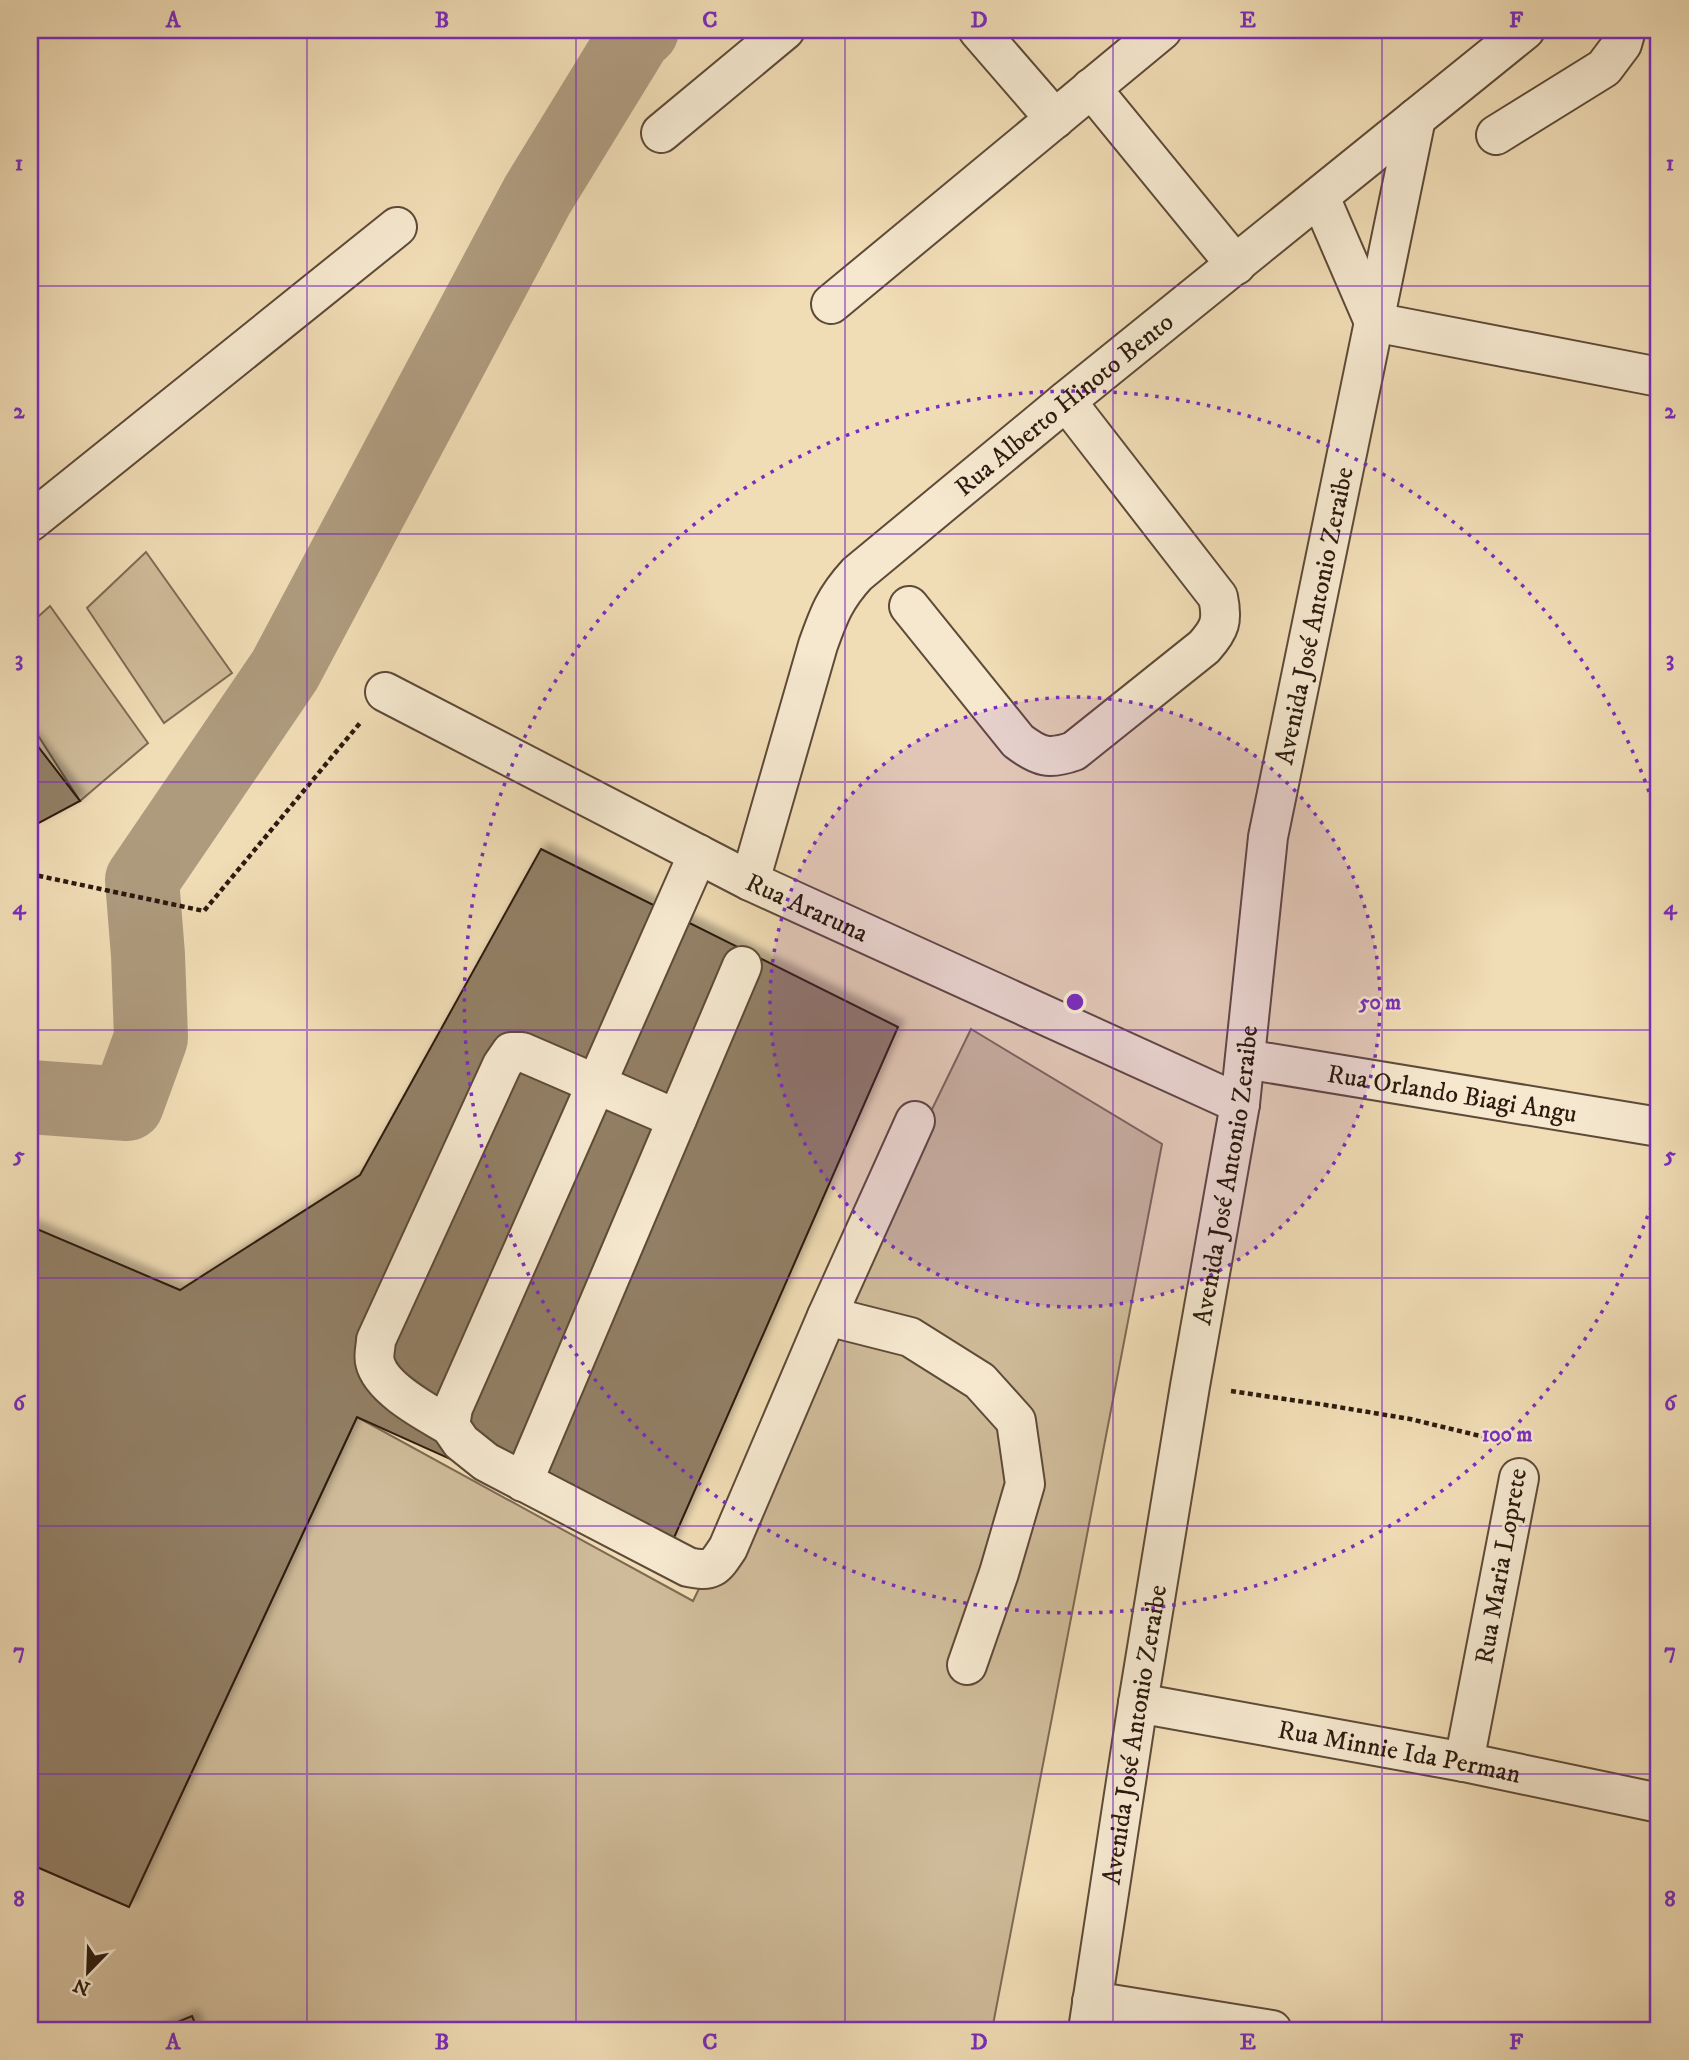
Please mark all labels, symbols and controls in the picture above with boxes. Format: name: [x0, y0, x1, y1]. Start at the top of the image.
text: A: [165, 6, 182, 35]
text: B: [435, 6, 449, 35]
text: C: [702, 6, 718, 35]
text: D: [970, 6, 988, 35]
text: E: [1240, 6, 1256, 35]
text: F: [1509, 6, 1524, 35]
text: 1: [15, 149, 23, 178]
text: 1: [1666, 149, 1674, 178]
street label: Rua Alberto Hinoto Bento: [948, 306, 1181, 504]
text: 2: [13, 397, 25, 426]
text: 2: [1664, 397, 1676, 426]
street label: Avenida José Antonio Zeraibe: [1268, 464, 1362, 768]
text: 3: [15, 645, 23, 674]
text: 3: [1666, 645, 1674, 674]
street label: Rua Araruna: [740, 866, 873, 951]
text: 4: [12, 893, 27, 922]
text: 4: [1663, 893, 1678, 922]
centre of rings: [1063, 990, 1087, 1014]
text: 50 m: [1358, 990, 1401, 1016]
street label: Avenida José Antonio Zeraibe: [1186, 1024, 1266, 1328]
street label: Rua Orlando Biagi Angu: [1325, 1058, 1579, 1131]
text: 5: [12, 1141, 25, 1170]
text: 5: [1663, 1141, 1676, 1170]
text: 6: [13, 1389, 27, 1418]
text: 6: [1664, 1389, 1678, 1418]
text: 100 m: [1482, 1422, 1532, 1448]
street label: Rua Maria Loprete: [1468, 1466, 1535, 1667]
street label: Avenida José Antonio Zeraibe: [1095, 1582, 1175, 1887]
text: 7: [13, 1637, 25, 1666]
text: 7: [1664, 1637, 1676, 1666]
street label: Rua Minnie Ida Perman: [1275, 1714, 1524, 1792]
text: 8: [13, 1885, 25, 1914]
text: 8: [1664, 1885, 1676, 1914]
north arrow: [52, 1938, 122, 2008]
text: N: [70, 1972, 94, 2000]
text: A: [165, 2028, 182, 2057]
text: B: [435, 2028, 449, 2057]
text: C: [702, 2028, 718, 2057]
text: D: [970, 2028, 988, 2057]
text: E: [1240, 2028, 1256, 2057]
text: F: [1509, 2028, 1524, 2057]

